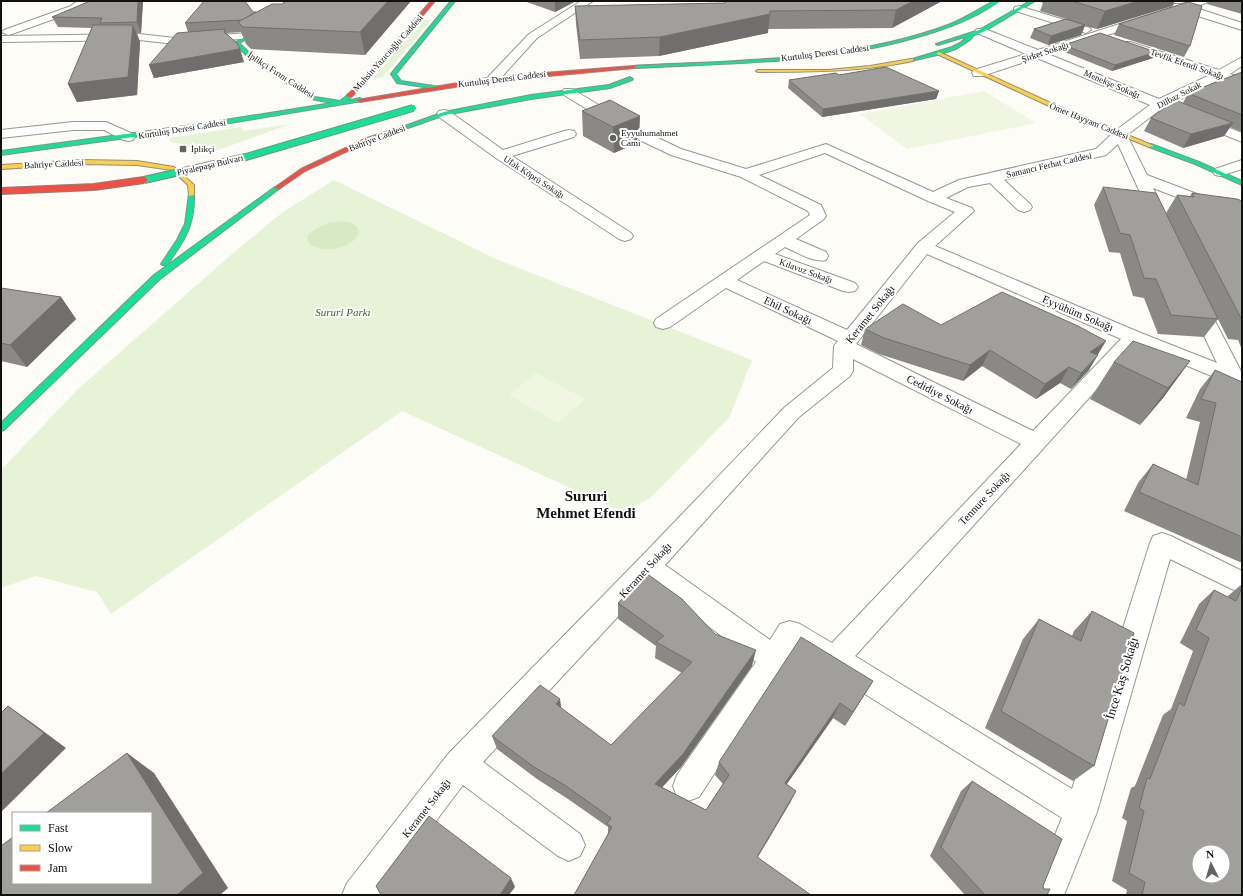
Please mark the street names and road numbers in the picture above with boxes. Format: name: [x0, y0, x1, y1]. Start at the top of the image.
street label: Muhsin Yazıcıoğlu Caddesi: [351, 12, 425, 93]
street label: Şirket Sokağı: [1020, 40, 1070, 64]
street label: Kurtuluş Deresi Caddesi: [780, 43, 870, 63]
street label: Tevfik Efendi Sokağı: [1149, 47, 1225, 81]
street label: İplikçi Fırını Caddesi: [246, 50, 316, 100]
street label: Menekşe Sokağı: [1083, 68, 1142, 100]
street label: Kurtuluş Deresi Caddesi: [457, 69, 547, 89]
street label: Dilbaz Sokak: [1155, 79, 1203, 111]
street label: Ömer Hayyam Caddesi: [1048, 101, 1130, 142]
street label: Kurtuluş Deresi Caddesi: [138, 117, 227, 141]
street label: Bahriye Caddesi: [347, 122, 407, 153]
street label: Samancı Ferhat Caddesi: [1005, 150, 1093, 180]
street label: Piyalepaşa Bulvarı: [176, 152, 245, 177]
street label: Ufak Köprü Sokağı: [502, 154, 567, 201]
street label: Bahriye Caddesi: [24, 157, 85, 171]
street label: Kılavuz Sokağı: [778, 257, 834, 285]
street label: Keramet Sokağı: [843, 283, 897, 345]
street label: Eyyühüm Sokağı: [1041, 293, 1115, 333]
street label: Ehil Sokağı: [762, 294, 814, 326]
street label: Cedidiye Sokağı: [905, 372, 975, 416]
street label: Tennure Sokağı: [956, 469, 1012, 527]
street label: Keramet Sokağı: [616, 540, 674, 600]
street label: İnce Kaş Sokağı: [1102, 635, 1141, 721]
street label: Keramet Sokağı: [399, 776, 453, 840]

